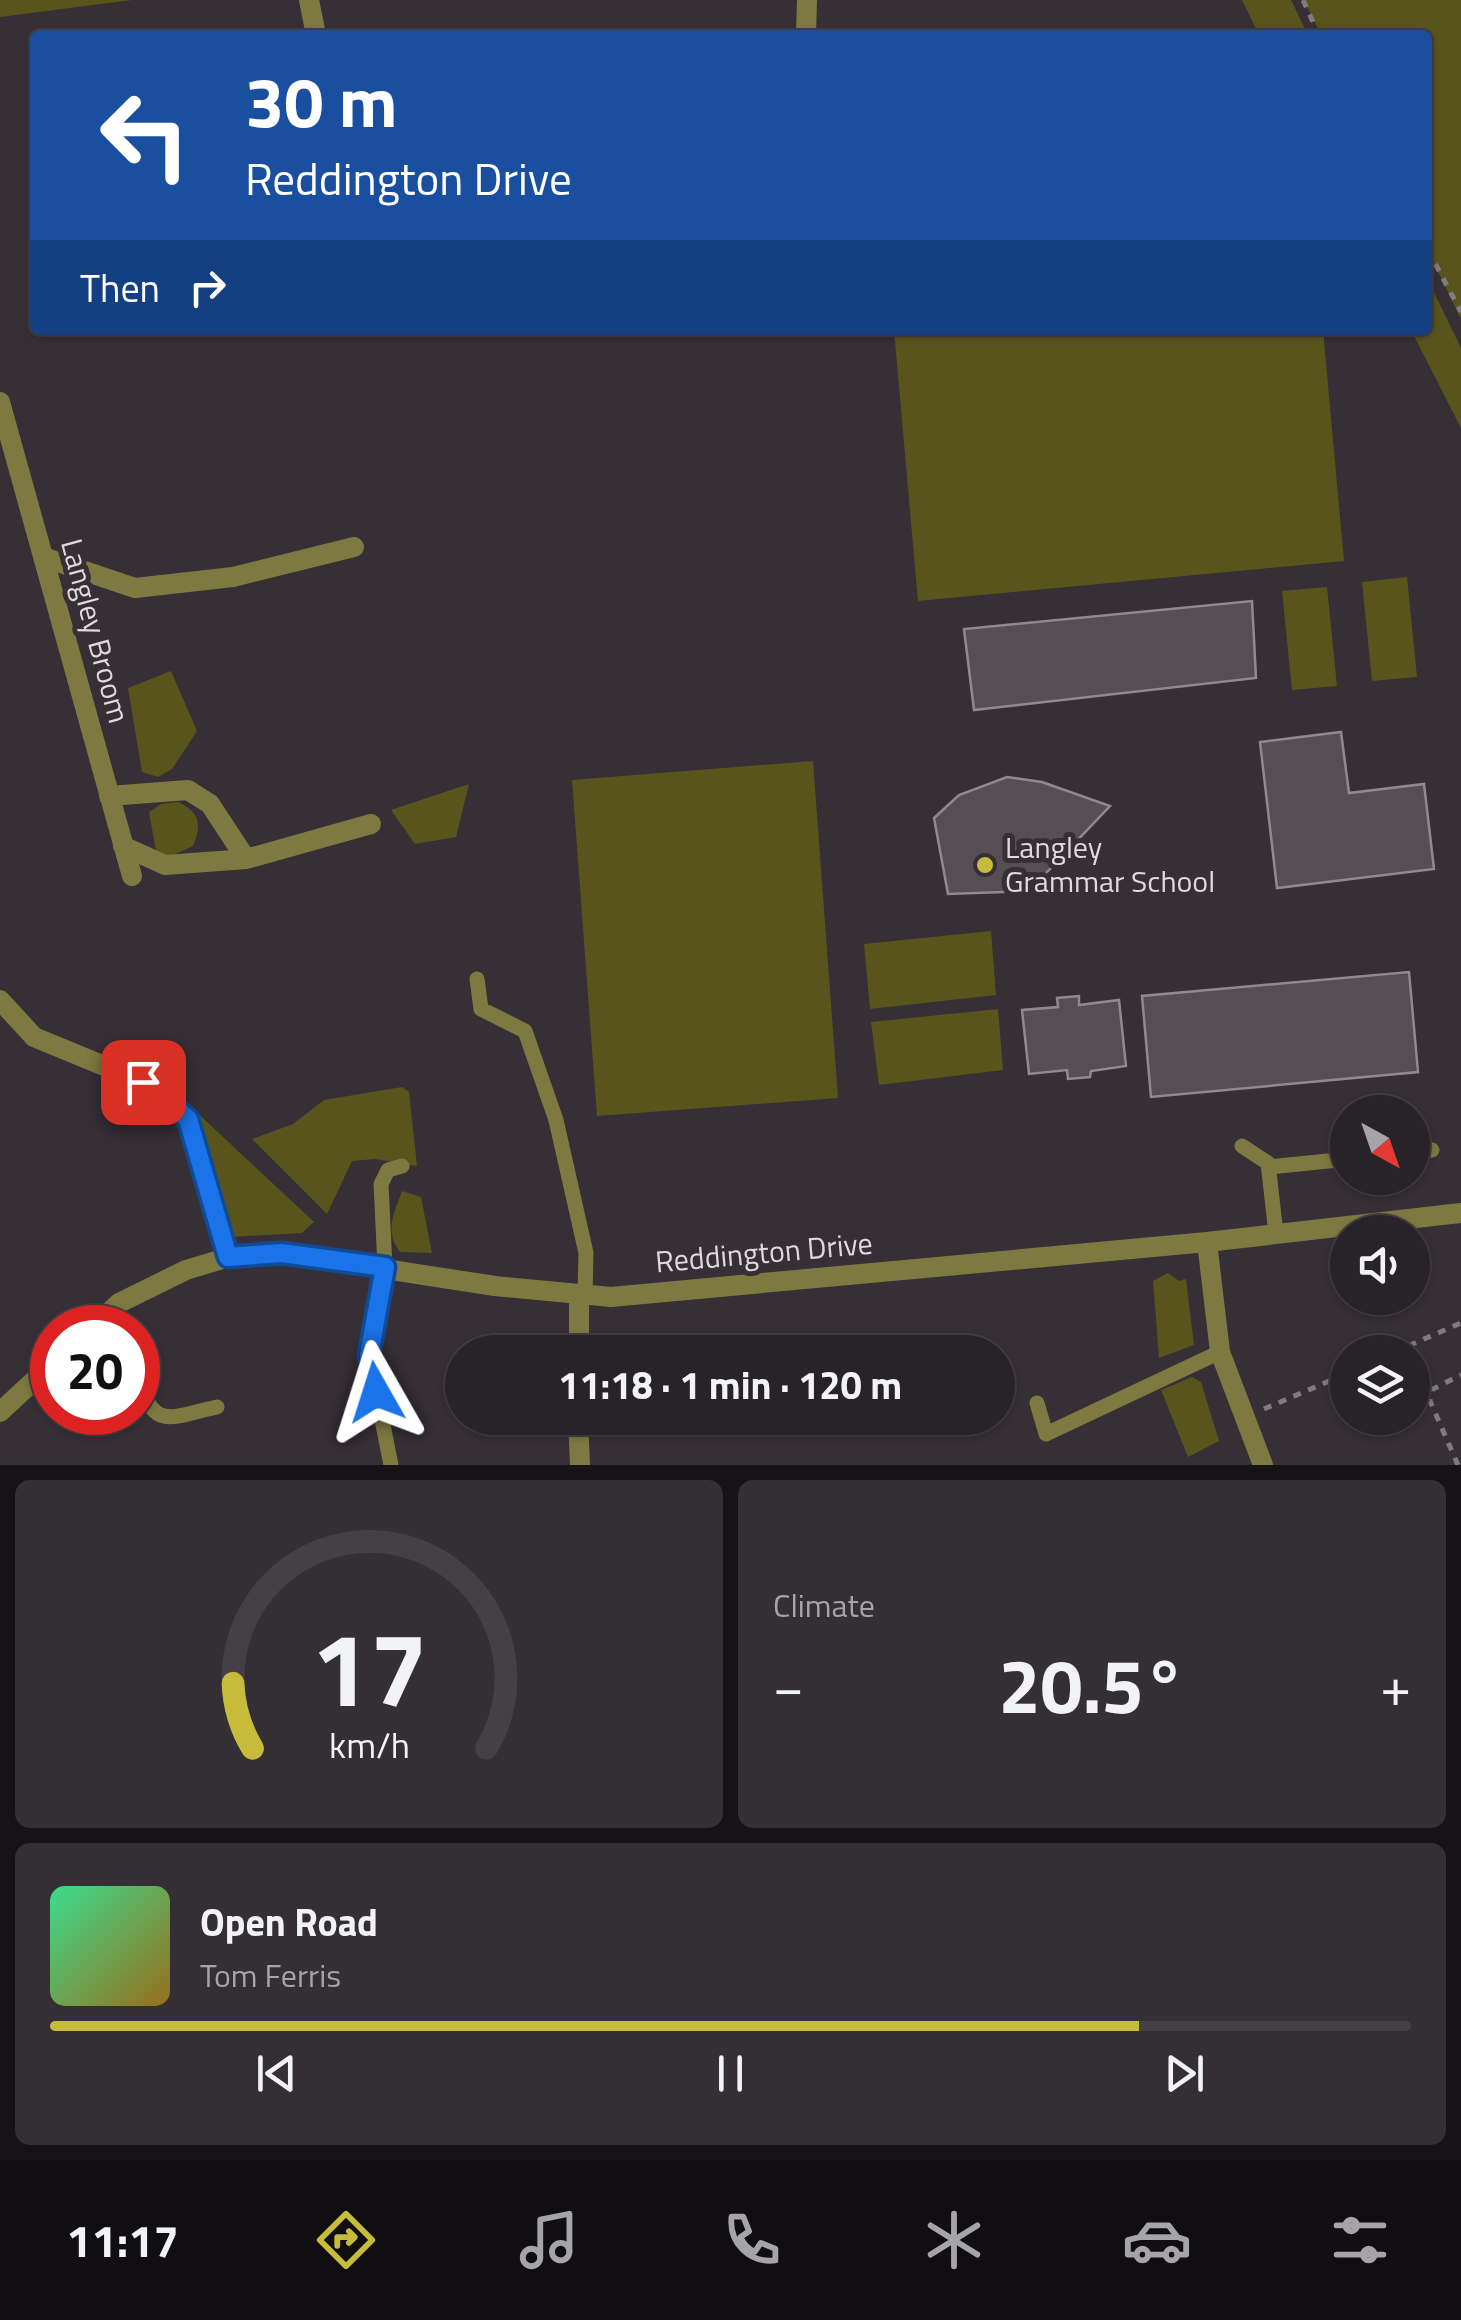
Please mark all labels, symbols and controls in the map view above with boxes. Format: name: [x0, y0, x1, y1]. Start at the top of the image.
text: 30 m: [245, 48, 398, 154]
icon: left: [80, 70, 210, 200]
text: Reddington Drive: [245, 144, 572, 212]
text: Then: [80, 259, 160, 317]
icon: right: [180, 260, 235, 315]
street label: Langley Broom: [49, 533, 143, 728]
place label: Langley Grammar School: [1005, 824, 1215, 904]
marker: Langley Grammar School: [974, 854, 996, 876]
pin: [101, 1040, 186, 1125]
icon: arrive: [116, 1055, 171, 1110]
north arrow: [1330, 1095, 1430, 1195]
map controls: [1330, 1095, 1430, 1435]
button: sound: [1330, 1215, 1430, 1315]
street label: Reddington Drive: [653, 1220, 874, 1284]
speed limit sign: 20: [30, 1305, 160, 1435]
button: layers: [1330, 1335, 1430, 1435]
position arrow: [324, 1340, 428, 1444]
text: 11:18 · 1 min · 120 m: [558, 1356, 902, 1414]
text: Climate: [773, 1581, 875, 1629]
text: 17: [311, 1588, 427, 1746]
text: 20.5°: [998, 1628, 1186, 1742]
text: −: [773, 1644, 804, 1727]
text: +: [1380, 1644, 1411, 1727]
text: km/h: [329, 1717, 409, 1772]
text: Open Road: [200, 1893, 378, 1951]
text: Tom Ferris: [200, 1951, 341, 1999]
icon: previous: [249, 2046, 304, 2101]
icon: pause: [703, 2046, 758, 2101]
icon: next: [1157, 2046, 1212, 2101]
icon: directions: [311, 2205, 381, 2275]
icon: music: [514, 2205, 584, 2275]
icon: phone: [717, 2205, 787, 2275]
icon: climate: [919, 2205, 989, 2275]
icon: car: [1122, 2205, 1192, 2275]
icon: filters: [1325, 2205, 1395, 2275]
text: 11:17: [66, 2206, 179, 2274]

